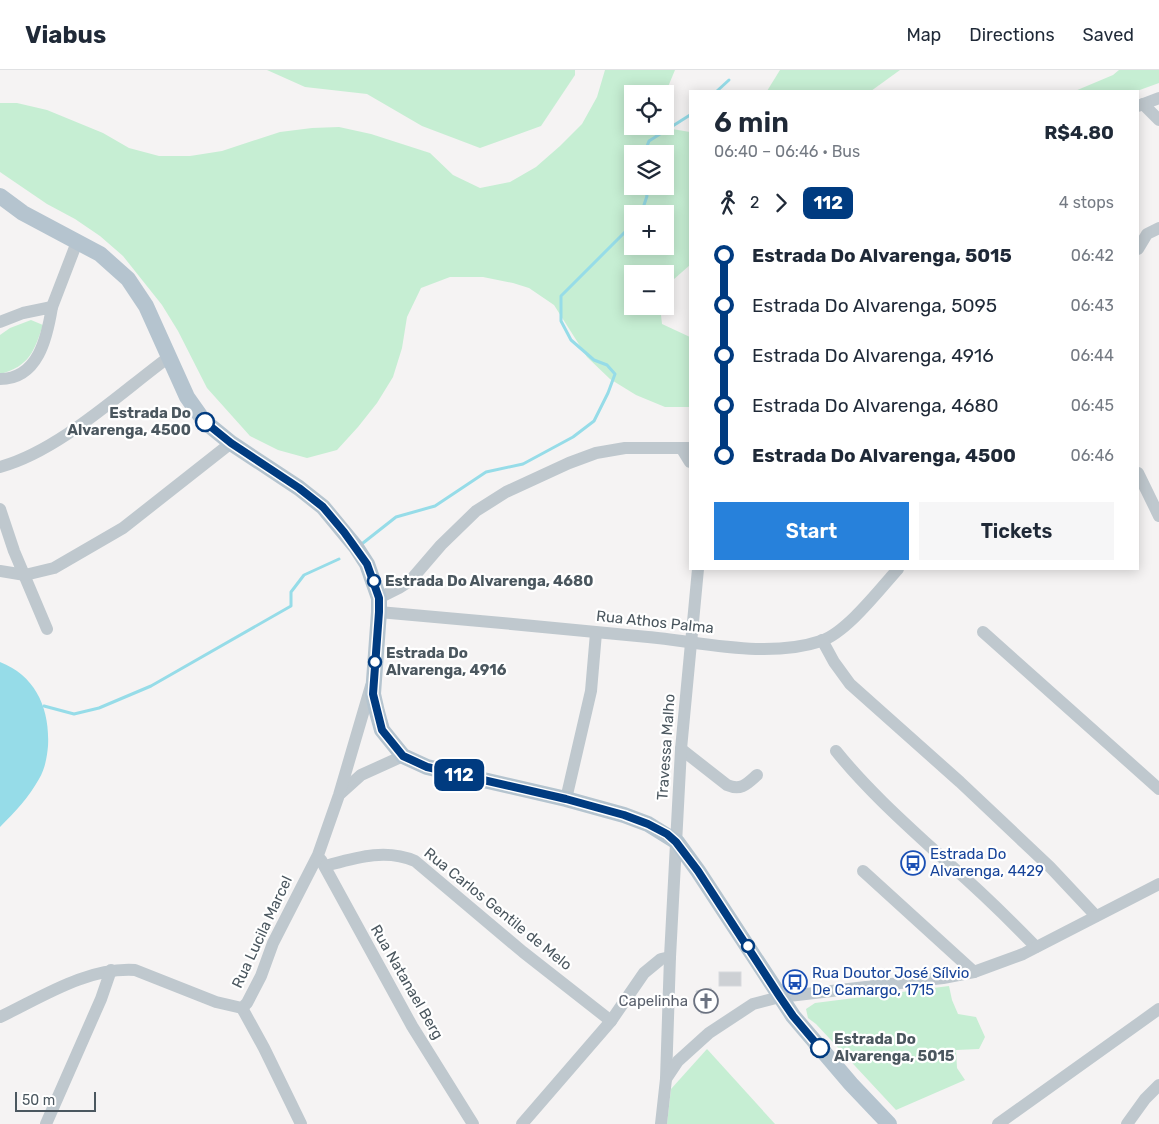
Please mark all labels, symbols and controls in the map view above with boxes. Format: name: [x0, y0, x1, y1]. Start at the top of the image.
text: Viabus: [25, 21, 106, 49]
text: Map: [906, 24, 941, 46]
text: Directions: [969, 24, 1055, 46]
text: Saved: [1083, 24, 1134, 46]
map controls: [624, 85, 674, 315]
button: locate: [624, 85, 674, 135]
text: 6 min: [714, 106, 789, 139]
text: R$4.80: [1044, 121, 1114, 144]
text: 06:40 – 06:46 · Bus: [714, 142, 860, 161]
button: layers: [624, 145, 674, 195]
icon: walk: [714, 189, 742, 217]
icon: forward: [767, 189, 795, 217]
text: 112: [813, 192, 843, 214]
text: 2: [750, 193, 759, 212]
text: 4 stops: [1059, 193, 1114, 212]
button: +: [624, 205, 674, 255]
text: Estrada Do Alvarenga, 5015: [752, 244, 1012, 267]
text: 06:42: [1071, 246, 1114, 265]
button: −: [624, 265, 674, 315]
text: Estrada Do Alvarenga, 5095: [752, 294, 997, 317]
text: 06:43: [1071, 296, 1114, 315]
text: Estrada Do Alvarenga, 4916: [752, 344, 994, 367]
text: 06:44: [1070, 346, 1114, 365]
text: Estrada Do Alvarenga, 4680: [752, 394, 999, 417]
text: 06:45: [1071, 396, 1114, 415]
place label: Estrada Do Alvarenga, 4500: [67, 404, 191, 439]
marker: Estrada Do Alvarenga, 4500: [195, 412, 215, 432]
text: Estrada Do Alvarenga, 4500: [752, 444, 1016, 467]
text: 06:46: [1071, 446, 1114, 465]
button: Start: [714, 502, 909, 560]
button: Tickets: [919, 502, 1114, 560]
place label: Estrada Do Alvarenga, 4680: [385, 572, 593, 590]
marker: Estrada Do Alvarenga, 4680: [367, 574, 381, 588]
street label: Rua Athos Palma: [595, 607, 715, 637]
place label: Estrada Do Alvarenga, 4916: [386, 644, 507, 679]
marker: Estrada Do Alvarenga, 4916: [368, 655, 382, 669]
street label: Travessa Malho: [653, 693, 679, 801]
line badge: 112: [430, 759, 488, 791]
text: 112: [444, 764, 474, 786]
street label: Rua Carlos Gentile de Melo: [421, 844, 575, 974]
place label: Estrada Do Alvarenga, 4429: [930, 845, 1044, 880]
bus stop icon: Estrada Do Alvarenga, 4429: [900, 850, 926, 876]
street label: Rua Lucila Marcel: [228, 873, 296, 991]
street label: Rua Natanael Berg: [367, 921, 447, 1043]
unlabelled marker: [741, 939, 755, 953]
place label: Rua Doutor José Sílvio De Camargo, 1715: [812, 964, 969, 999]
bus stop icon: Rua Doutor José Sílvio De Camargo, 1715: [782, 969, 808, 995]
church icon: Capelinha: [693, 988, 719, 1014]
place label: Capelinha: [619, 992, 688, 1010]
place label: Estrada Do Alvarenga, 5015: [834, 1030, 955, 1065]
marker: Estrada Do Alvarenga, 5015: [810, 1038, 830, 1058]
scale bar: [15, 1089, 96, 1112]
text: 50 m: [22, 1092, 55, 1109]

